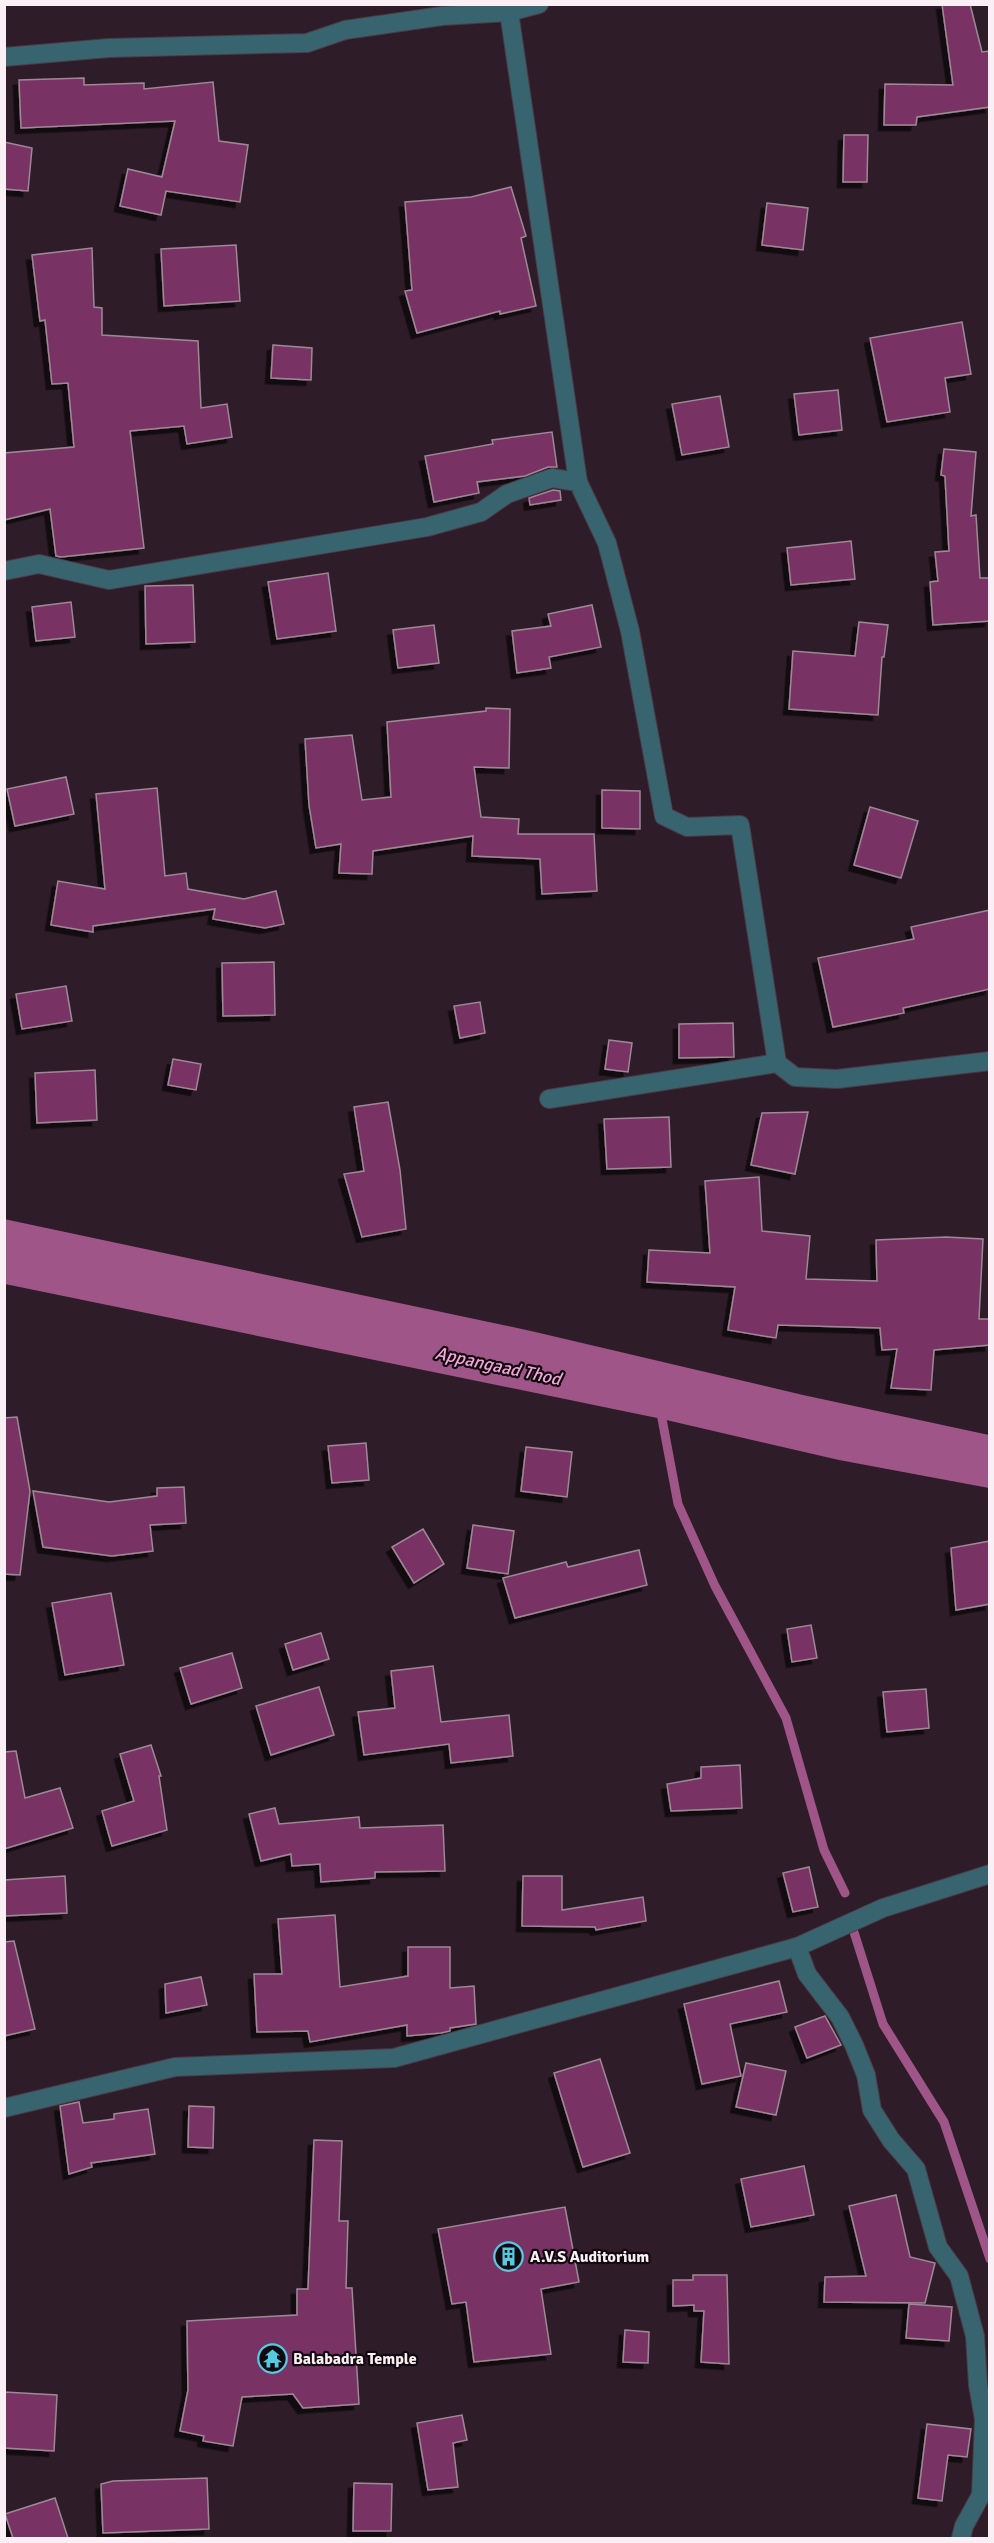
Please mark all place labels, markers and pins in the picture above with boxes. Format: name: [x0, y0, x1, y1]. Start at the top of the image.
building icon: A.V.S Auditorium: [493, 2240, 525, 2272]
place label: A.V.S Auditorium: [530, 2247, 649, 2267]
temple icon: Balabadra Temple: [256, 2342, 288, 2374]
place label: Balabadra Temple: [293, 2349, 417, 2369]

